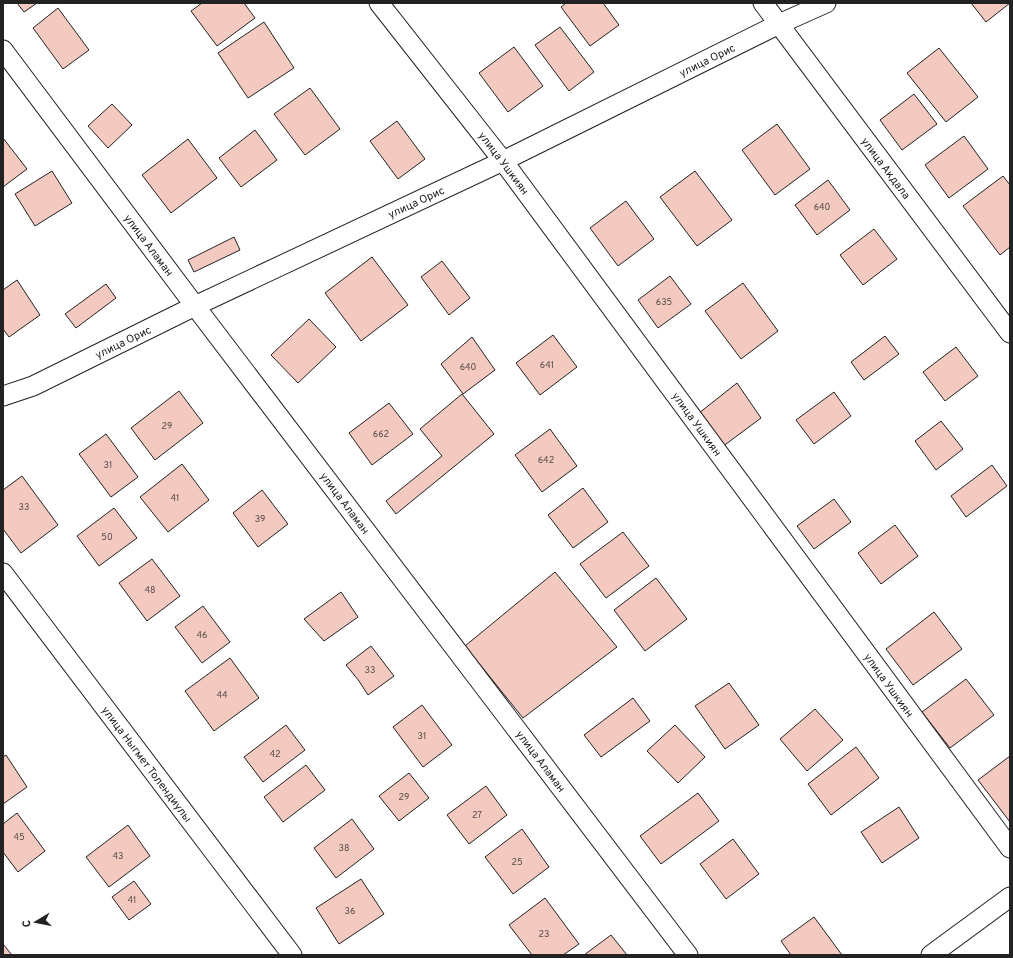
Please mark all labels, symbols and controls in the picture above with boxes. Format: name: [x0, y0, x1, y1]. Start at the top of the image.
street label: улица Орис: [677, 41, 738, 80]
street label: улица Ушкиян: [475, 129, 532, 198]
street label: улица Акдала: [857, 135, 913, 202]
street label: улица Орис: [386, 184, 447, 222]
house number: 640: [814, 202, 831, 213]
street label: улица Аламан: [120, 212, 176, 279]
house number: 635: [656, 297, 672, 308]
street label: улица Орис: [93, 323, 154, 362]
house number: 641: [540, 360, 554, 371]
house number: 640: [460, 362, 477, 373]
street label: улица Ушкиян: [668, 390, 724, 459]
house number: 29: [162, 421, 172, 432]
house number: 662: [373, 429, 389, 440]
house number: 642: [538, 455, 554, 466]
house number: 31: [104, 460, 112, 471]
street label: улица Аламан: [316, 470, 372, 537]
house number: 41: [171, 493, 179, 504]
house number: 33: [19, 502, 29, 513]
house number: 39: [255, 514, 265, 525]
house number: 50: [101, 532, 113, 543]
house number: 48: [144, 585, 156, 596]
house number: 46: [197, 630, 207, 641]
street label: улица Ушкиян: [860, 651, 916, 720]
house number: 33: [365, 665, 375, 676]
house number: 44: [216, 690, 228, 701]
street label: улица Ныгмет Толендиулы: [98, 704, 194, 825]
street label: улица Аламан: [512, 728, 568, 795]
house number: 31: [418, 731, 426, 742]
house number: 42: [269, 749, 281, 760]
house number: 29: [399, 792, 409, 803]
house number: 27: [472, 810, 482, 821]
house number: 45: [13, 832, 25, 843]
house number: 38: [339, 843, 349, 854]
house number: 43: [112, 851, 124, 862]
house number: 25: [511, 857, 523, 868]
house number: 41: [128, 895, 136, 906]
north arrow: [16, 902, 56, 942]
house number: 36: [345, 906, 355, 917]
text: С: [20, 919, 35, 928]
house number: 23: [539, 929, 549, 940]

